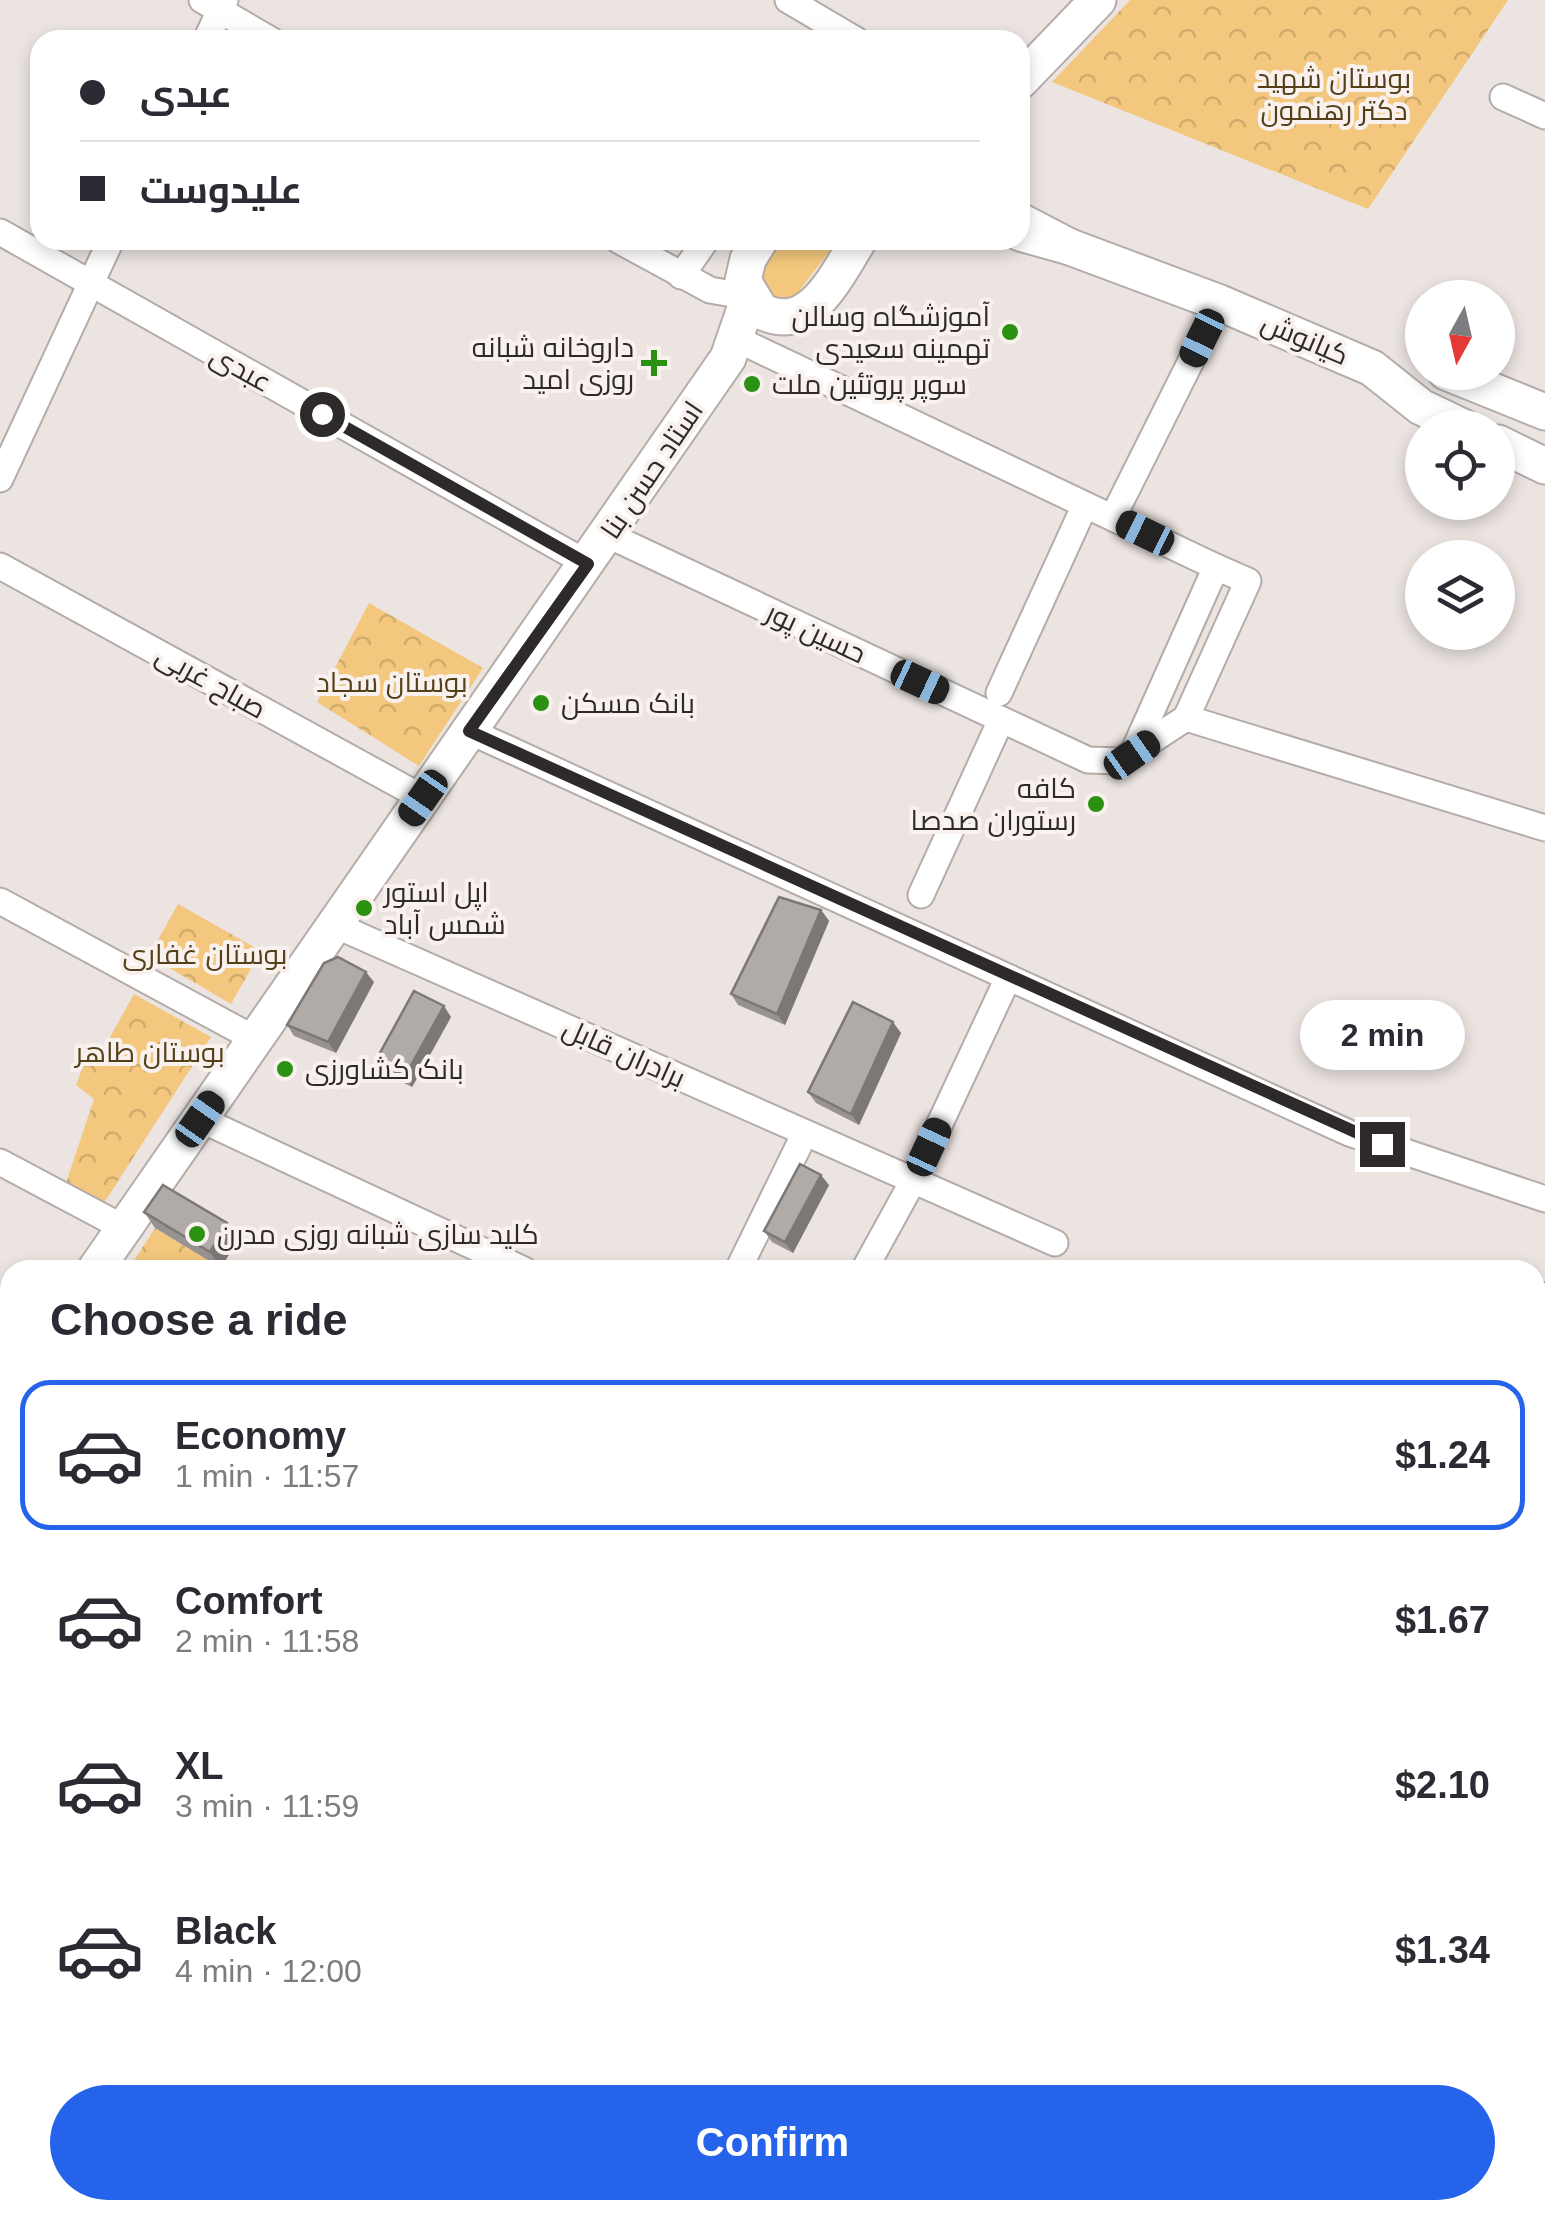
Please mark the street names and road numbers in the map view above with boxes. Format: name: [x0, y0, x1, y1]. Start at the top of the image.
street label: کیانوش: [1256, 307, 1353, 372]
street label: عبدی: [205, 340, 277, 399]
street label: استاد حسن بنا: [595, 395, 710, 545]
street label: حسین پور: [758, 596, 871, 672]
street label: صباح غربی: [149, 639, 271, 727]
street label: برادران قابل: [558, 1012, 690, 1095]

